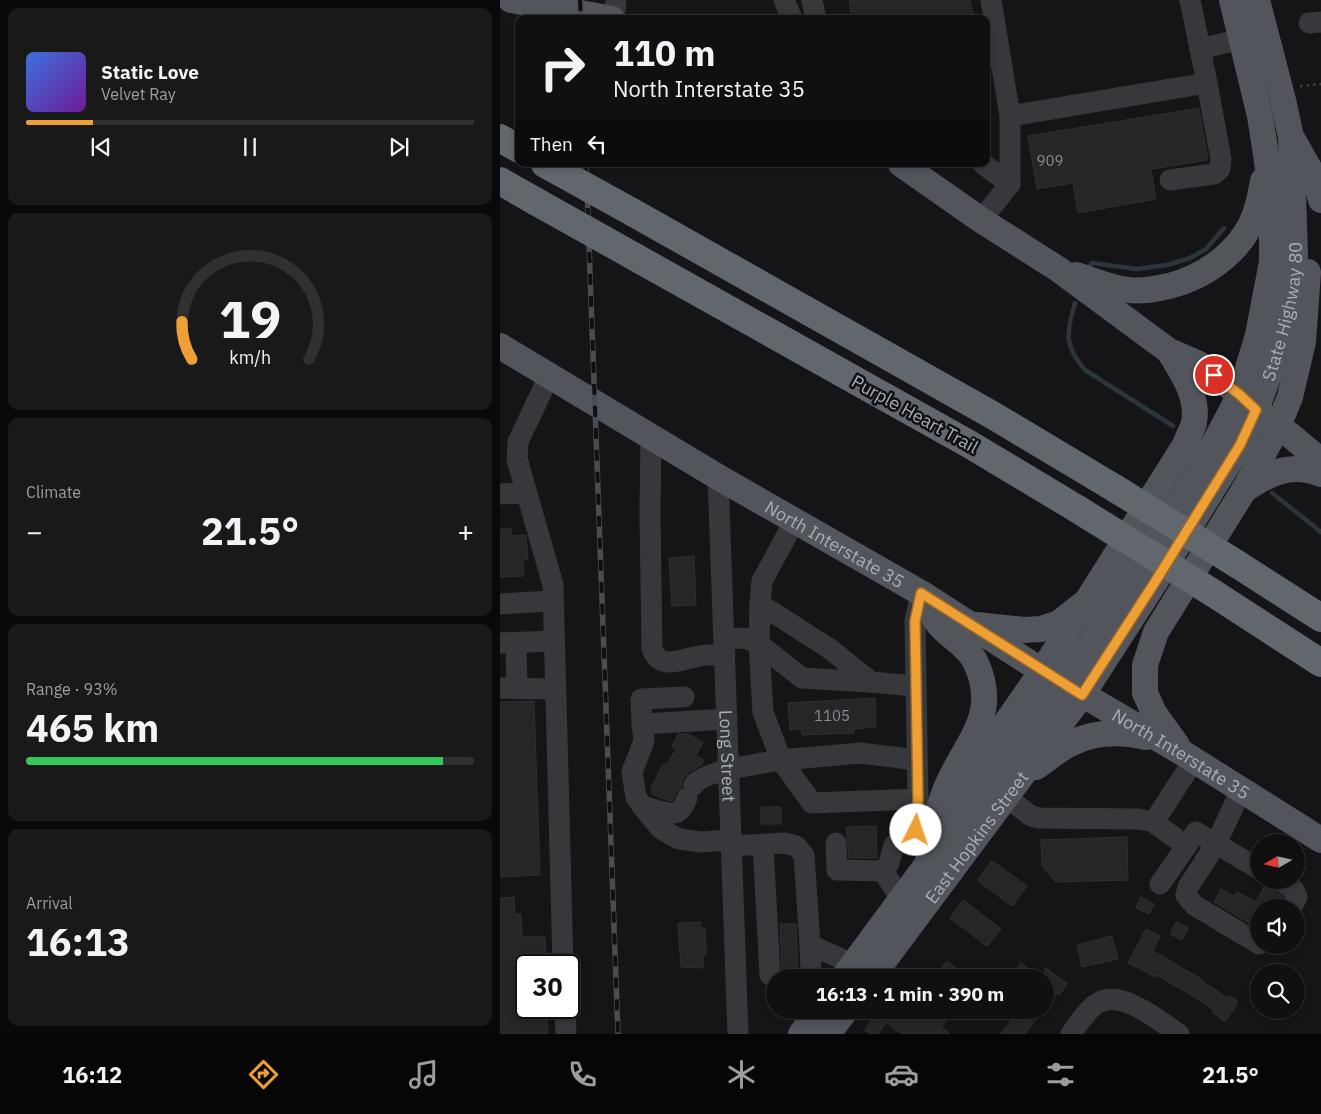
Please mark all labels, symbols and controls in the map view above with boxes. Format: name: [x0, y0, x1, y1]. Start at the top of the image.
text: 110 m: [613, 30, 716, 76]
icon: right: [530, 35, 595, 100]
text: Static Love: [101, 60, 199, 84]
text: North Interstate 35: [613, 74, 805, 103]
text: Velvet Ray: [101, 84, 176, 104]
icon: left: [583, 130, 611, 158]
text: Then: [530, 132, 573, 156]
icon: previous: [87, 133, 115, 161]
icon: pause: [236, 133, 264, 161]
icon: next: [385, 133, 413, 161]
house number: 909: [1036, 151, 1064, 170]
street label: State Highway 80: [1256, 241, 1307, 384]
text: 19: [219, 285, 281, 352]
text: km/h: [229, 346, 271, 369]
pin: [1193, 354, 1235, 396]
icon: arrive: [1200, 361, 1228, 389]
street label: Purple Heart Trail: [847, 370, 983, 458]
text: Climate: [26, 482, 81, 502]
street label: North Interstate 35: [761, 495, 909, 593]
text: 21.5°: [201, 506, 299, 555]
text: −: [26, 513, 43, 550]
text: +: [457, 513, 474, 550]
text: Range · 93%: [26, 679, 118, 699]
text: 465 km: [26, 703, 159, 752]
street label: North Interstate 35: [1108, 703, 1254, 804]
house number: 1105: [814, 706, 850, 725]
street label: Long Street: [715, 709, 741, 802]
street label: East Hopkins Street: [919, 766, 1033, 908]
position arrow: [889, 803, 941, 855]
north arrow: [1250, 834, 1305, 889]
map controls: [1250, 834, 1305, 1019]
text: Arrival: [26, 893, 73, 913]
button: sound: [1250, 899, 1305, 954]
text: 16:13: [26, 917, 130, 966]
speed limit sign: 30: [515, 954, 580, 1019]
button: search: [1250, 964, 1305, 1019]
text: 16:13 · 1 min · 390 m: [816, 982, 1004, 1006]
icon: directions: [246, 1057, 281, 1092]
icon: music: [406, 1057, 441, 1092]
icon: phone: [565, 1057, 600, 1092]
icon: climate: [724, 1057, 759, 1092]
icon: car: [884, 1057, 919, 1092]
icon: filters: [1043, 1057, 1078, 1092]
text: 16:12: [62, 1060, 122, 1089]
text: 21.5°: [1202, 1060, 1259, 1089]

